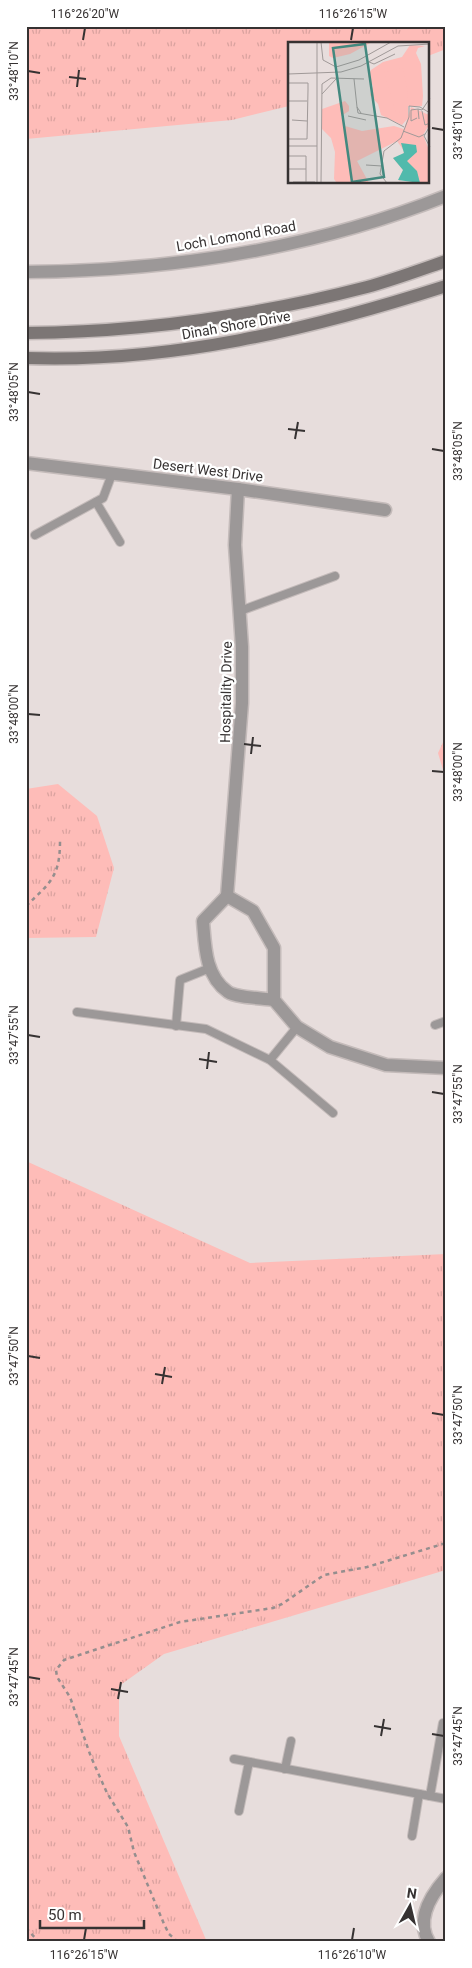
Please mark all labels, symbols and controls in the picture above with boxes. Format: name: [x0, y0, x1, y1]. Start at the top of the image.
text: 116°26'20"W: [51, 7, 119, 21]
text: 116°26'15"W: [319, 7, 387, 21]
text: 33°48'10"N: [7, 41, 21, 101]
inset map: [288, 42, 430, 184]
text: 33°48'10"N: [451, 100, 465, 160]
street label: Loch Lomond Road: [175, 218, 297, 254]
street label: Dinah Shore Drive: [180, 308, 292, 342]
text: 33°48'05"N: [7, 362, 21, 422]
text: 33°48'05"N: [451, 421, 465, 481]
street label: Desert West Drive: [152, 455, 264, 485]
street label: Hospitality Drive: [217, 641, 235, 743]
text: 33°48'00"N: [7, 684, 21, 744]
text: 33°48'00"N: [451, 742, 465, 802]
text: 33°47'55"N: [7, 1005, 21, 1065]
text: 33°47'55"N: [451, 1064, 465, 1124]
text: 33°47'50"N: [7, 1326, 21, 1386]
text: 33°47'50"N: [451, 1385, 465, 1445]
text: 33°47'45"N: [7, 1647, 21, 1707]
text: 33°47'45"N: [451, 1706, 465, 1766]
north arrow: [384, 1880, 434, 1930]
text: N: [406, 1885, 418, 1902]
scale bar: [40, 1898, 144, 1930]
text: 50 m: [48, 1906, 82, 1924]
text: 116°26'15"W: [50, 1948, 118, 1962]
text: 116°26'10"W: [318, 1948, 386, 1962]

